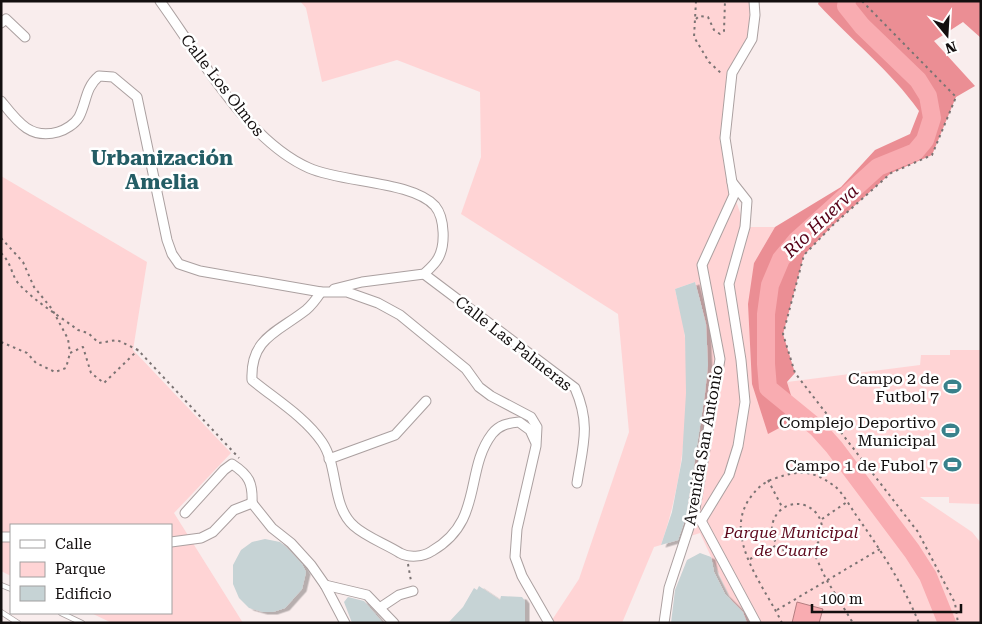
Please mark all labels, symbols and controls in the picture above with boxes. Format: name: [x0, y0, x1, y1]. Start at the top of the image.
north arrow: [922, 10, 972, 60]
street label: Calle Los Olmos: [177, 31, 269, 140]
text: N: [943, 38, 959, 57]
district label: Urbanización Amelia: [91, 146, 233, 194]
water label: Río Huerva: [778, 180, 862, 262]
street label: Calle Las Palmeras: [452, 292, 576, 395]
street label: Avenida San Antonio: [680, 363, 727, 527]
place label: Campo 2 de Futbol 7: [848, 369, 939, 406]
sports icon: Campo 2 de Futbol 7: [943, 377, 963, 397]
place label: Complejo Deportivo Municipal: [779, 413, 936, 450]
sports icon: Complejo Deportivo Municipal: [940, 421, 960, 441]
sports icon: Campo 1 de Fubol 7: [942, 455, 962, 475]
place label: Campo 1 de Fubol 7: [785, 456, 938, 475]
park label: Parque Municipal de Cuarte: [723, 523, 858, 560]
legend: [10, 524, 172, 614]
text: Calle: [55, 535, 91, 553]
text: Parque: [55, 560, 106, 578]
scale bar: [812, 582, 961, 614]
text: Edificio: [55, 585, 112, 603]
text: 100 m: [820, 590, 863, 608]

